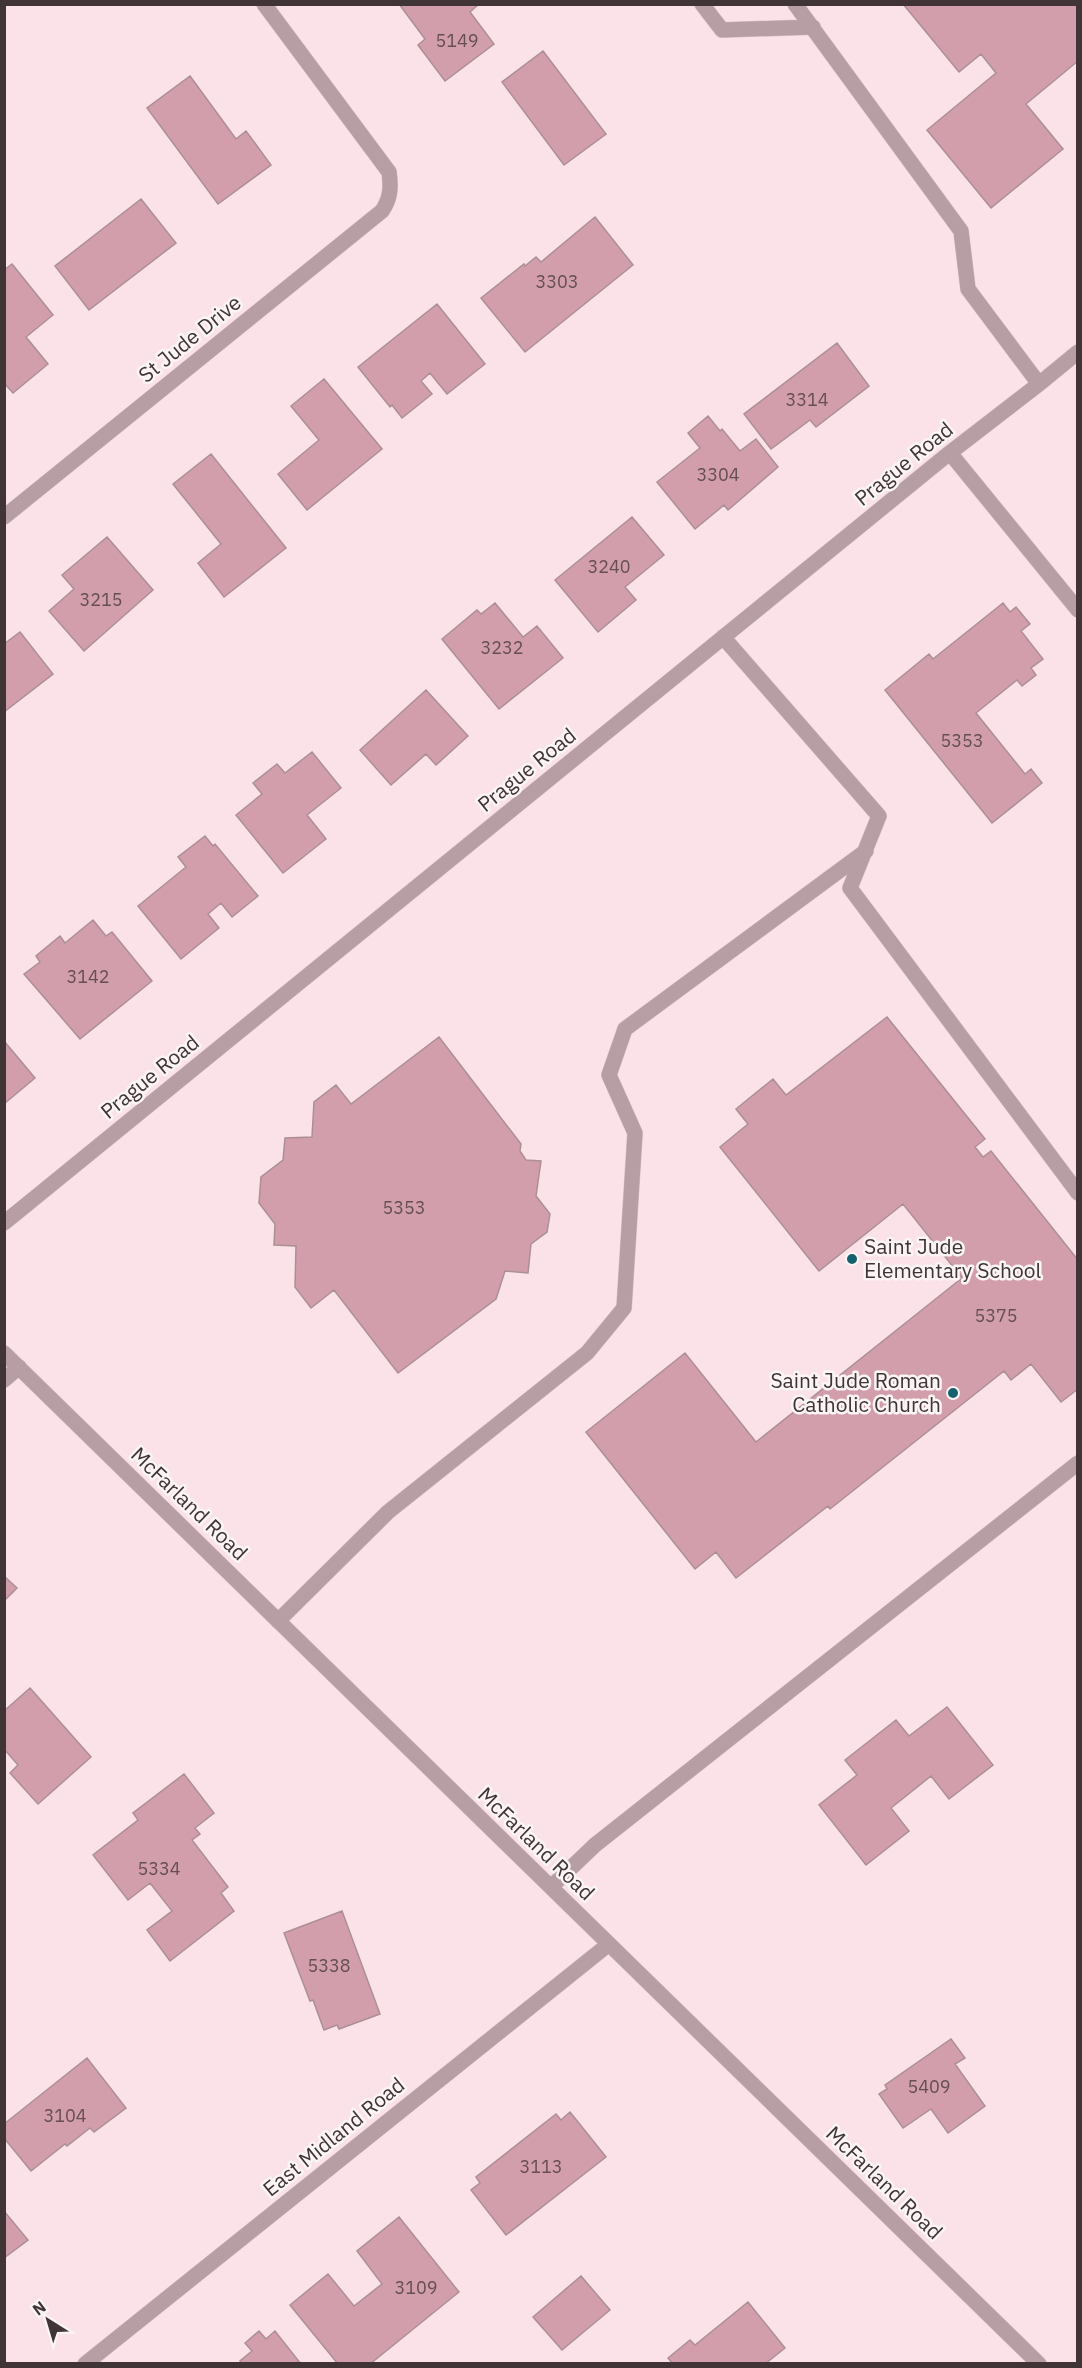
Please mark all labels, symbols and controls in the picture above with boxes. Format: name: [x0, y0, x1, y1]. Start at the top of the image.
house number: 5149: [435, 29, 479, 52]
house number: 3303: [535, 270, 579, 293]
street label: St Jude Drive: [132, 288, 247, 388]
house number: 3314: [785, 388, 829, 411]
street label: Prague Road: [848, 415, 958, 512]
house number: 3304: [696, 463, 740, 486]
house number: 3240: [587, 555, 631, 578]
house number: 3215: [79, 588, 123, 611]
house number: 3232: [480, 636, 524, 659]
street label: Prague Road: [471, 721, 581, 818]
house number: 5353: [940, 729, 984, 752]
house number: 3142: [66, 965, 110, 988]
street label: Prague Road: [94, 1028, 204, 1125]
house number: 5353: [382, 1196, 426, 1219]
place label: Saint Jude Elementary School: [864, 1232, 1041, 1284]
marker: Saint Jude Elementary School: [845, 1252, 859, 1266]
house number: 5375: [974, 1304, 1018, 1327]
place label: Saint Jude Roman Catholic Church: [770, 1366, 941, 1418]
marker: Saint Jude Roman Catholic Church: [946, 1386, 960, 1400]
street label: McFarland Road: [125, 1441, 254, 1566]
street label: McFarland Road: [472, 1781, 601, 1906]
house number: 5334: [137, 1857, 181, 1880]
house number: 5338: [307, 1954, 351, 1977]
street label: East Midland Road: [257, 2070, 410, 2202]
house number: 5409: [907, 2075, 951, 2098]
house number: 3104: [43, 2104, 87, 2127]
street label: McFarland Road: [820, 2120, 949, 2245]
house number: 3113: [519, 2155, 563, 2178]
house number: 3109: [394, 2276, 438, 2299]
north arrow: [18, 2290, 78, 2350]
text: N: [28, 2297, 50, 2319]

